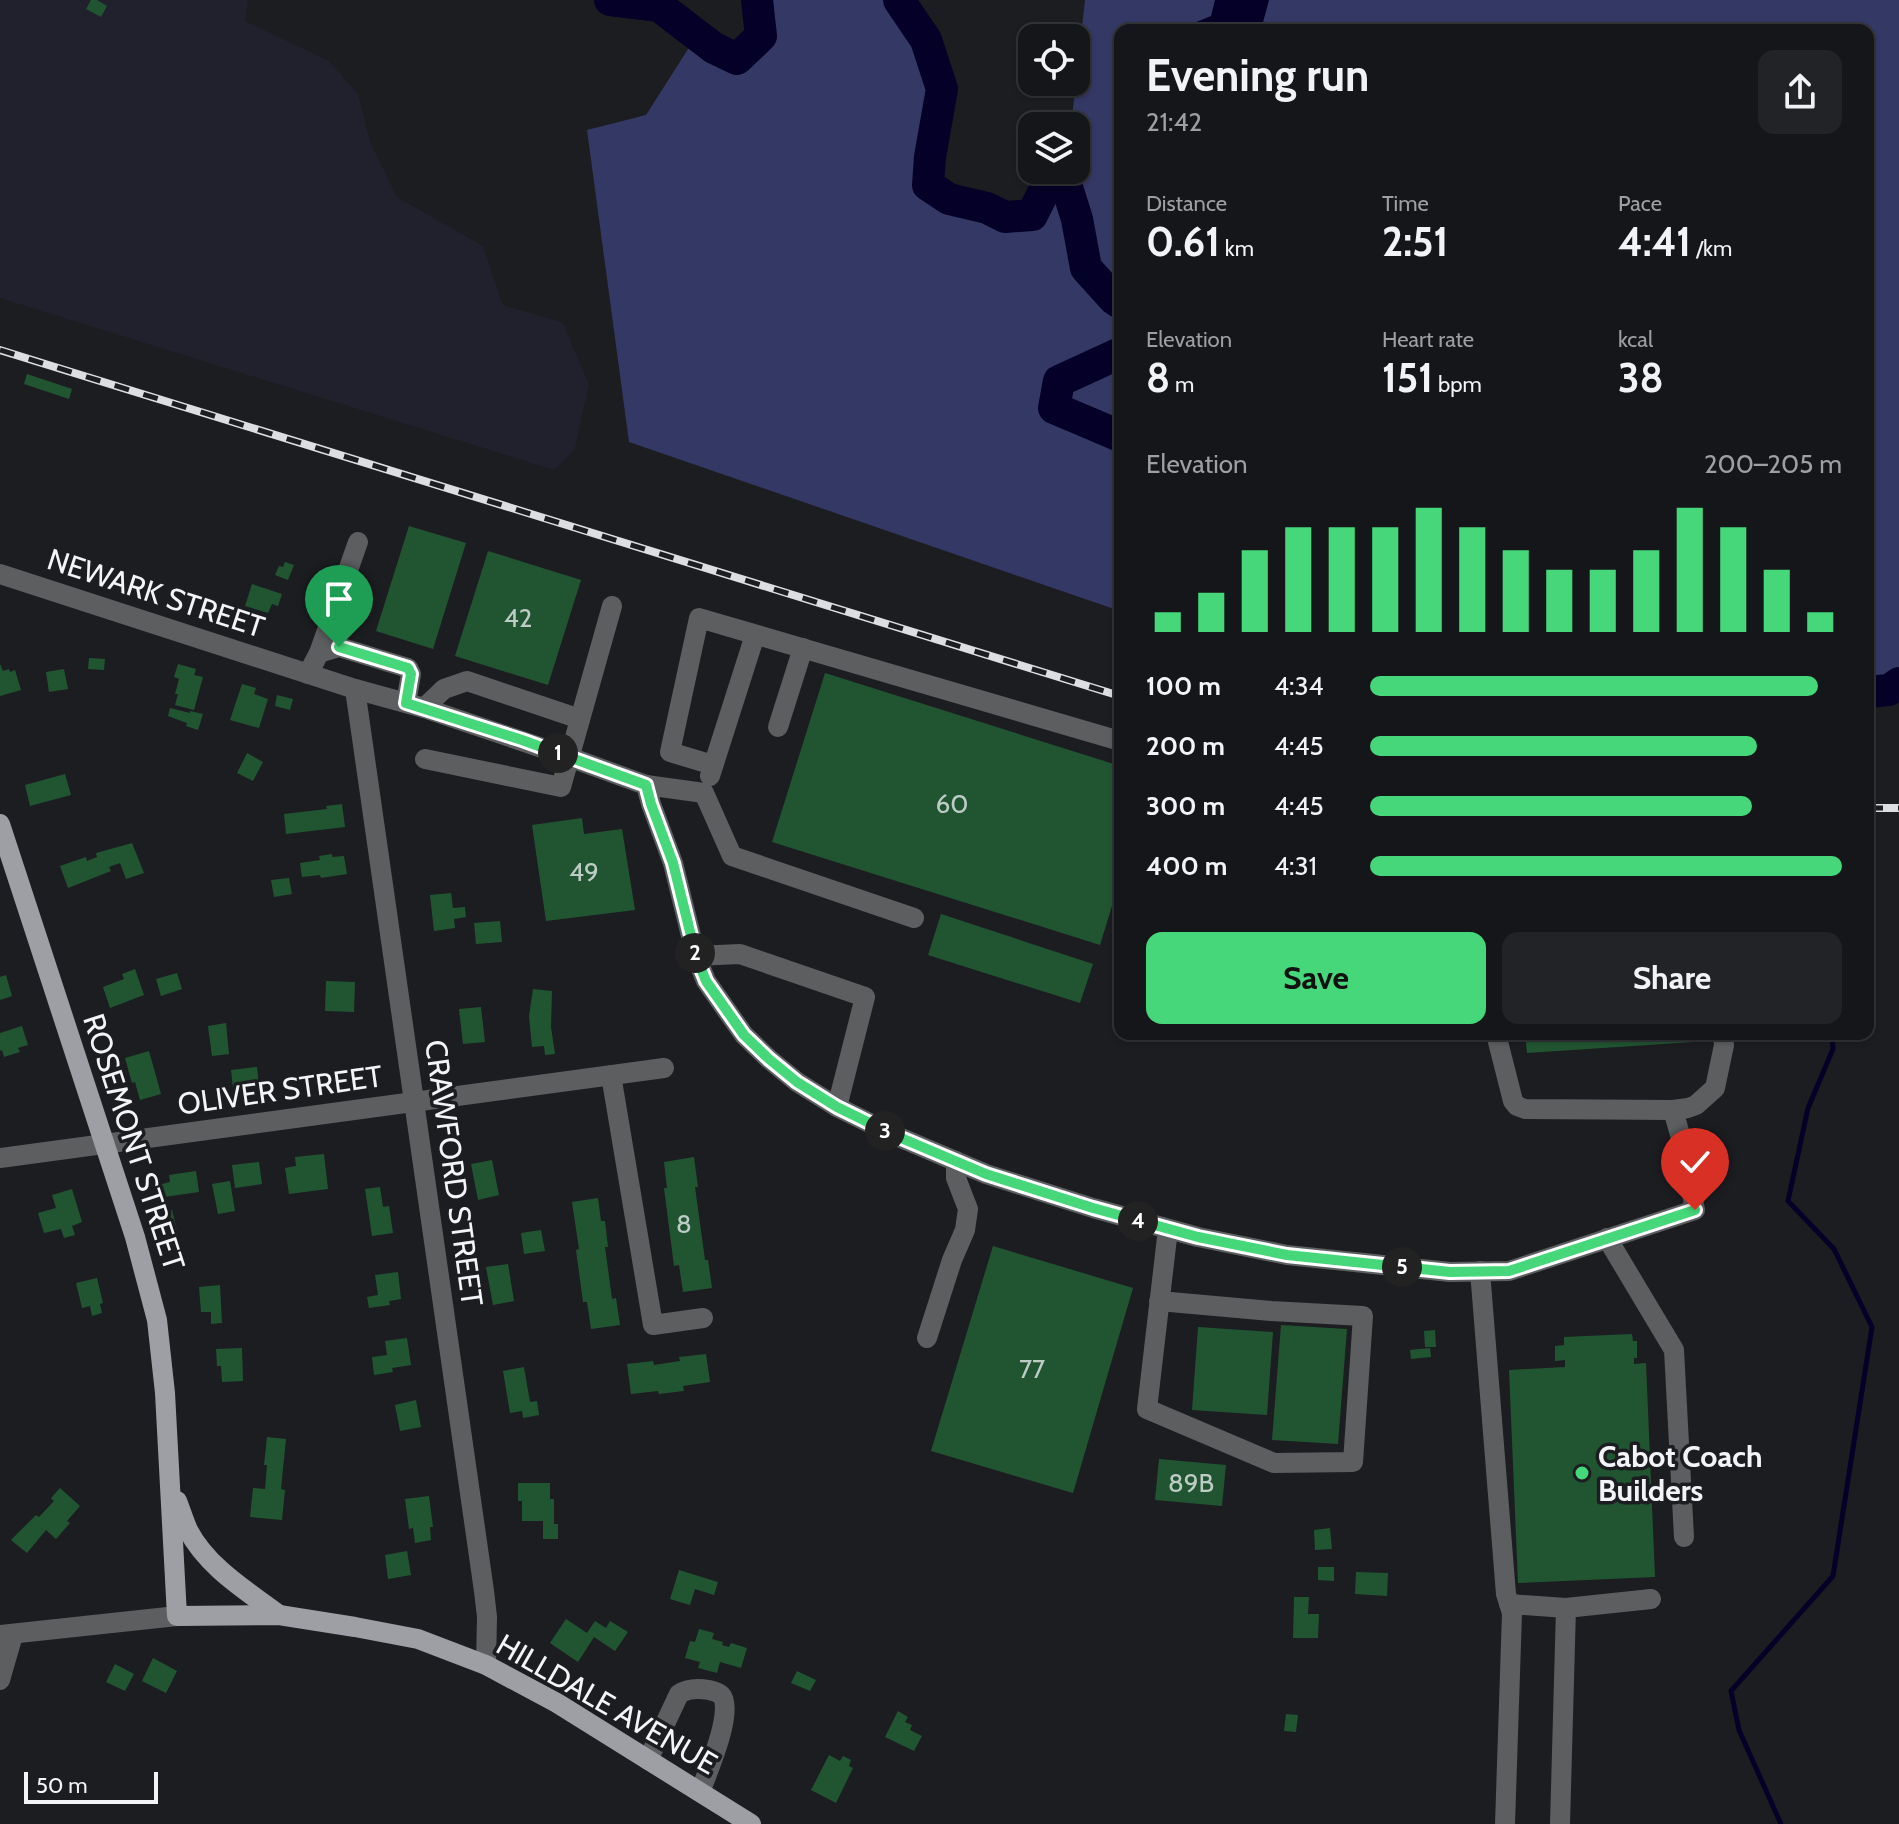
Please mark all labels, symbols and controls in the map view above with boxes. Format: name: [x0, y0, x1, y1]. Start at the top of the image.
map controls: [1018, 24, 1090, 184]
button: locate: [1018, 24, 1090, 96]
text: Evening run: [1146, 49, 1369, 102]
button: share: [1758, 50, 1842, 134]
text: 21:42: [1146, 106, 1202, 138]
button: layers: [1018, 112, 1090, 184]
text: Distance: [1146, 190, 1227, 217]
text: Time: [1382, 190, 1429, 217]
text: Pace: [1618, 190, 1662, 217]
text: 0.61: [1146, 217, 1220, 266]
text: 2:51: [1382, 217, 1448, 266]
text: 4:41: [1618, 217, 1691, 266]
text: km: [1220, 235, 1254, 262]
text: /km: [1691, 235, 1732, 262]
text: Elevation: [1146, 326, 1232, 353]
text: Heart rate: [1382, 326, 1474, 353]
text: kcal: [1618, 326, 1653, 353]
text: 8: [1146, 353, 1170, 402]
text: 151: [1382, 353, 1433, 402]
text: 38: [1618, 353, 1664, 402]
text: m: [1170, 371, 1194, 398]
text: bpm: [1433, 371, 1482, 398]
text: Elevation: [1146, 448, 1248, 480]
text: 200–205 m: [1704, 448, 1842, 480]
street label: NEWARK STREET: [43, 540, 269, 646]
pin: [305, 565, 373, 647]
icon: arrive: [317, 577, 361, 621]
house number: 42: [504, 602, 532, 634]
text: 100 m: [1146, 670, 1221, 702]
text: 4:34: [1274, 670, 1324, 702]
text: 200 m: [1146, 730, 1225, 762]
text: 4:45: [1274, 730, 1324, 762]
pin: 1: [538, 733, 578, 773]
text: 1: [554, 739, 562, 766]
house number: 60: [936, 788, 968, 820]
text: 300 m: [1146, 790, 1225, 822]
text: 4:45: [1274, 790, 1324, 822]
text: 400 m: [1146, 850, 1227, 882]
text: 4:31: [1274, 850, 1317, 882]
house number: 49: [569, 856, 599, 888]
button: Save: [1146, 932, 1486, 1024]
button: Share: [1502, 932, 1842, 1024]
pin: 2: [675, 933, 715, 973]
text: 2: [689, 939, 701, 966]
street label: ROSEMONT STREET: [75, 1009, 193, 1275]
street label: CRAWFORD STREET: [417, 1038, 491, 1308]
street label: OLIVER STREET: [175, 1057, 385, 1123]
pin: 3: [865, 1111, 905, 1151]
text: 3: [879, 1117, 891, 1144]
pin: [1661, 1128, 1729, 1210]
icon: check: [1673, 1140, 1717, 1184]
pin: 4: [1118, 1201, 1158, 1241]
text: 4: [1131, 1207, 1145, 1234]
house number: 8: [676, 1208, 692, 1240]
pin: 5: [1382, 1247, 1422, 1287]
text: 5: [1396, 1253, 1408, 1280]
house number: 77: [1019, 1353, 1045, 1385]
place label: Cabot Coach Builders: [1598, 1438, 1763, 1509]
marker: Cabot Coach Builders: [1573, 1464, 1591, 1482]
house number: 89B: [1168, 1467, 1214, 1499]
street label: HILLDALE AVENUE: [490, 1626, 724, 1782]
scale bar: [24, 1768, 158, 1804]
text: 50 m: [36, 1772, 88, 1799]

